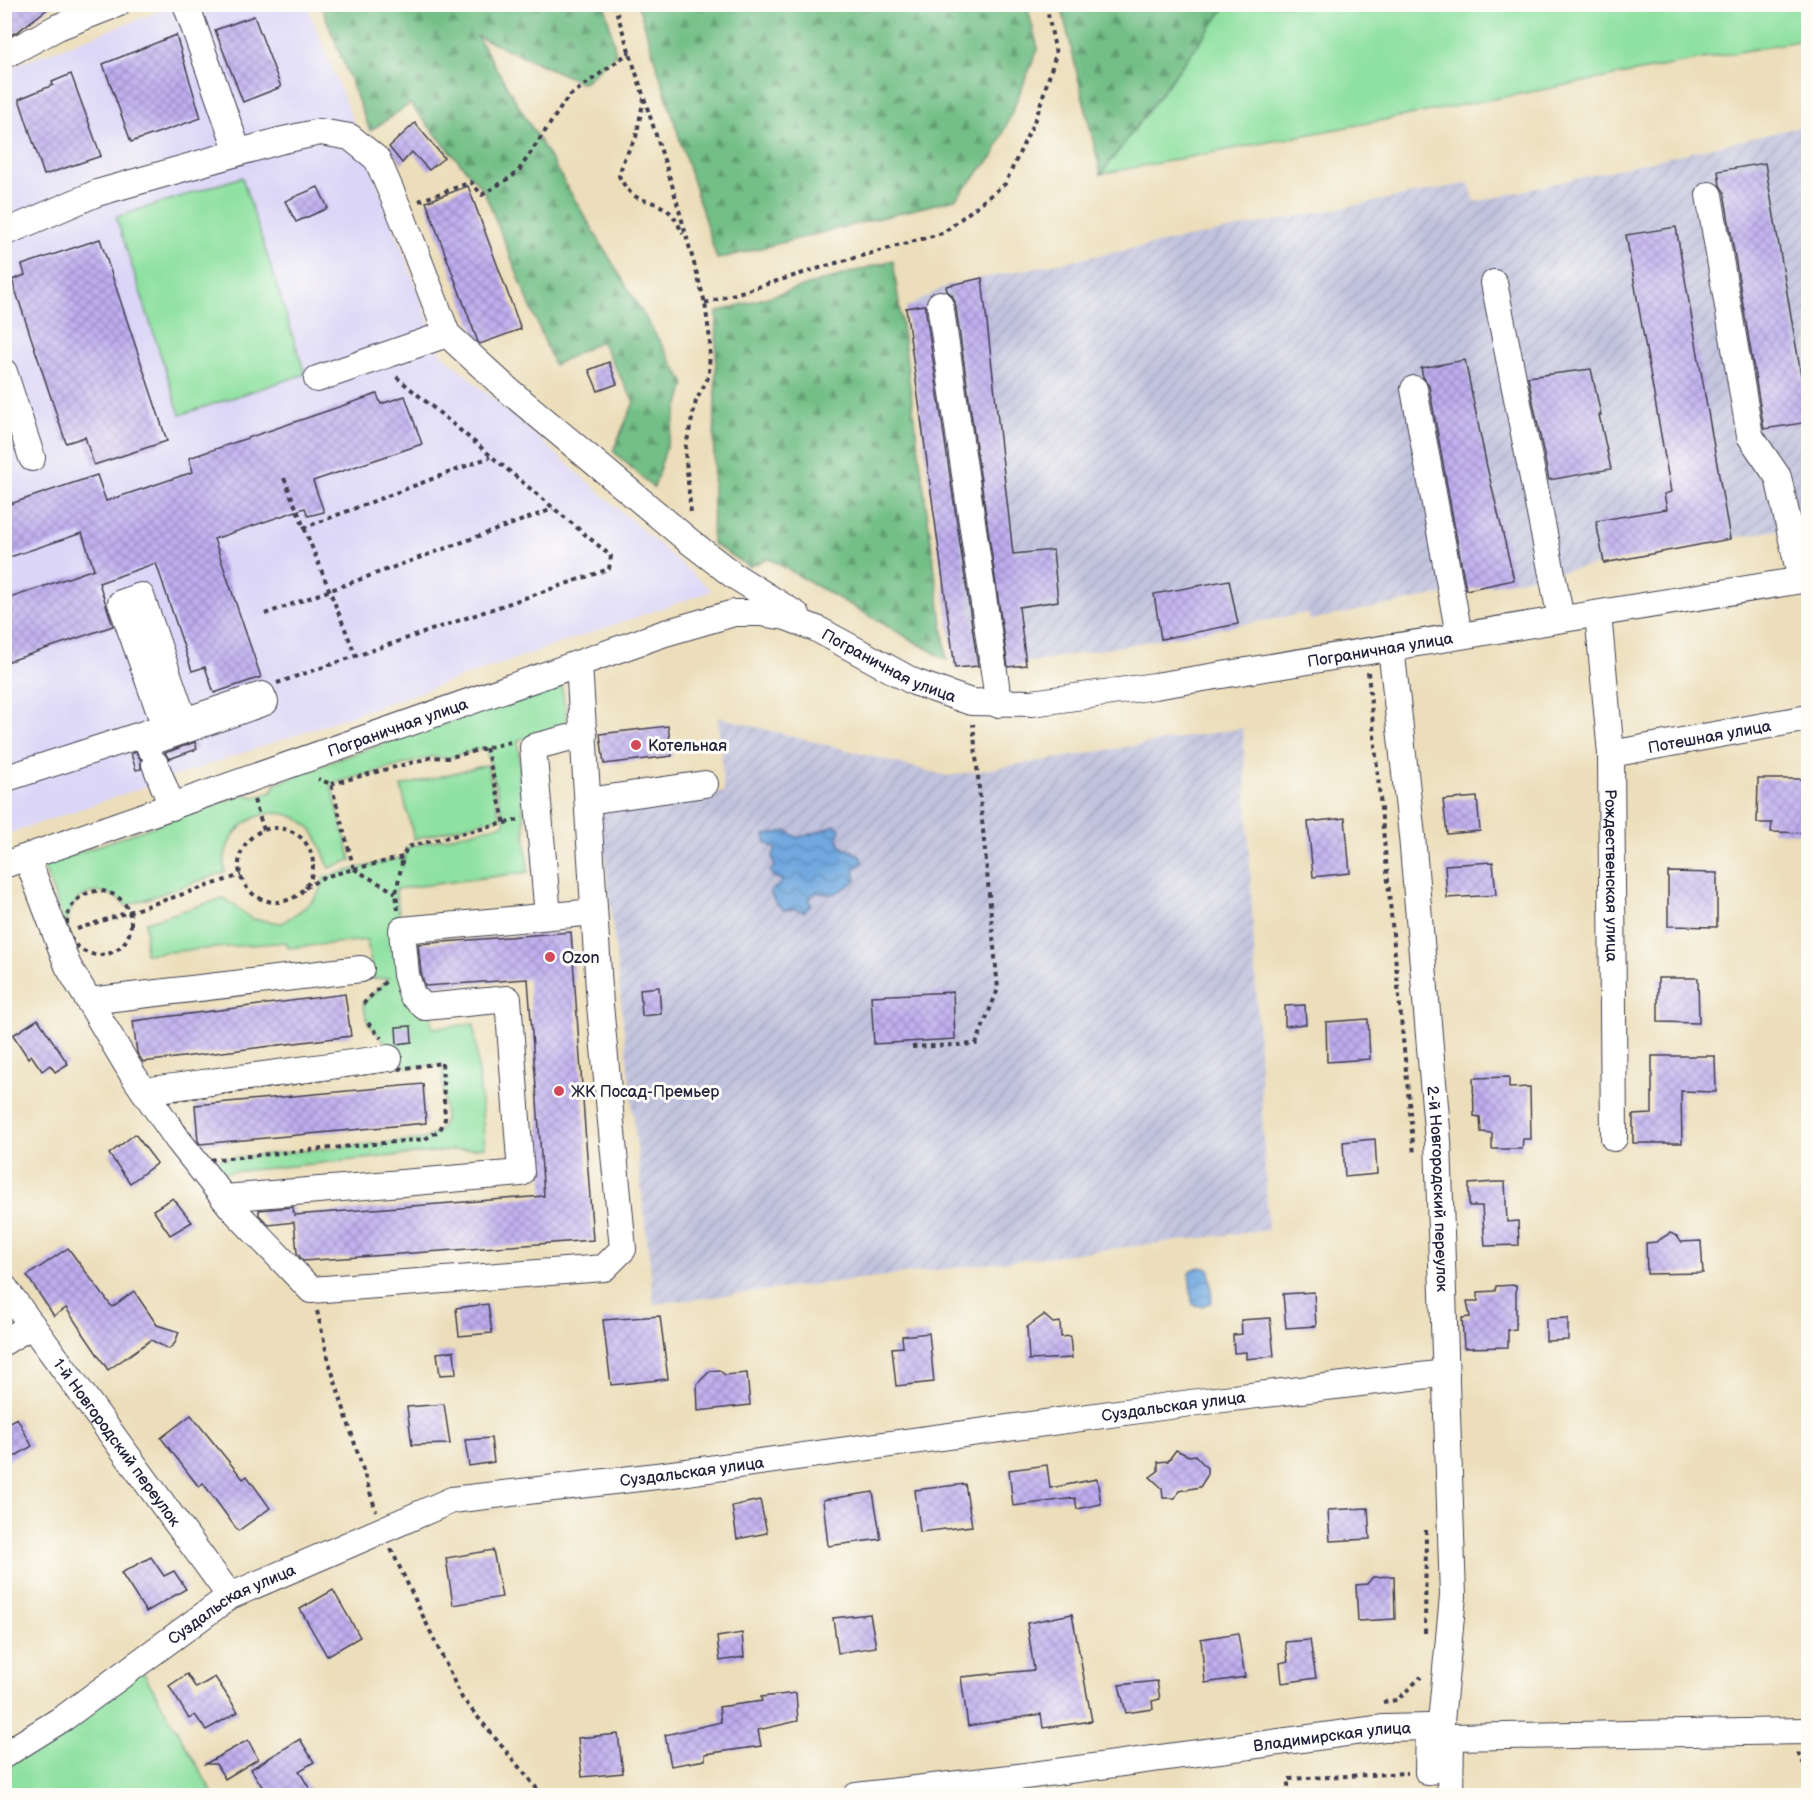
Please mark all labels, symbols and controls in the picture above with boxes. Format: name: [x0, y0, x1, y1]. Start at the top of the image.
street label: Пограничная улица: [818, 626, 959, 707]
street label: Пограничная улица: [1306, 629, 1455, 672]
street label: Пограничная улица: [325, 695, 471, 762]
street label: Потешная улица: [1647, 717, 1773, 758]
place label: Котельная: [648, 737, 727, 756]
marker: Котельная: [629, 738, 643, 752]
street label: Рождественская улица: [1600, 789, 1621, 962]
place label: Ozon: [562, 949, 600, 968]
marker: Ozon: [543, 950, 557, 964]
place label: ЖК Посад-Премьер: [571, 1083, 719, 1102]
marker: ЖК Посад-Премьер: [552, 1084, 566, 1098]
street label: 2-й Новгородский переулок: [1422, 1085, 1451, 1293]
street label: 1-й Новгородский переулок: [48, 1355, 184, 1531]
street label: Суздальская улица: [1100, 1388, 1247, 1426]
street label: Суздальская улица: [619, 1453, 766, 1491]
street label: Суздальская улица: [165, 1561, 299, 1649]
street label: Владимирская улица: [1252, 1719, 1412, 1756]

